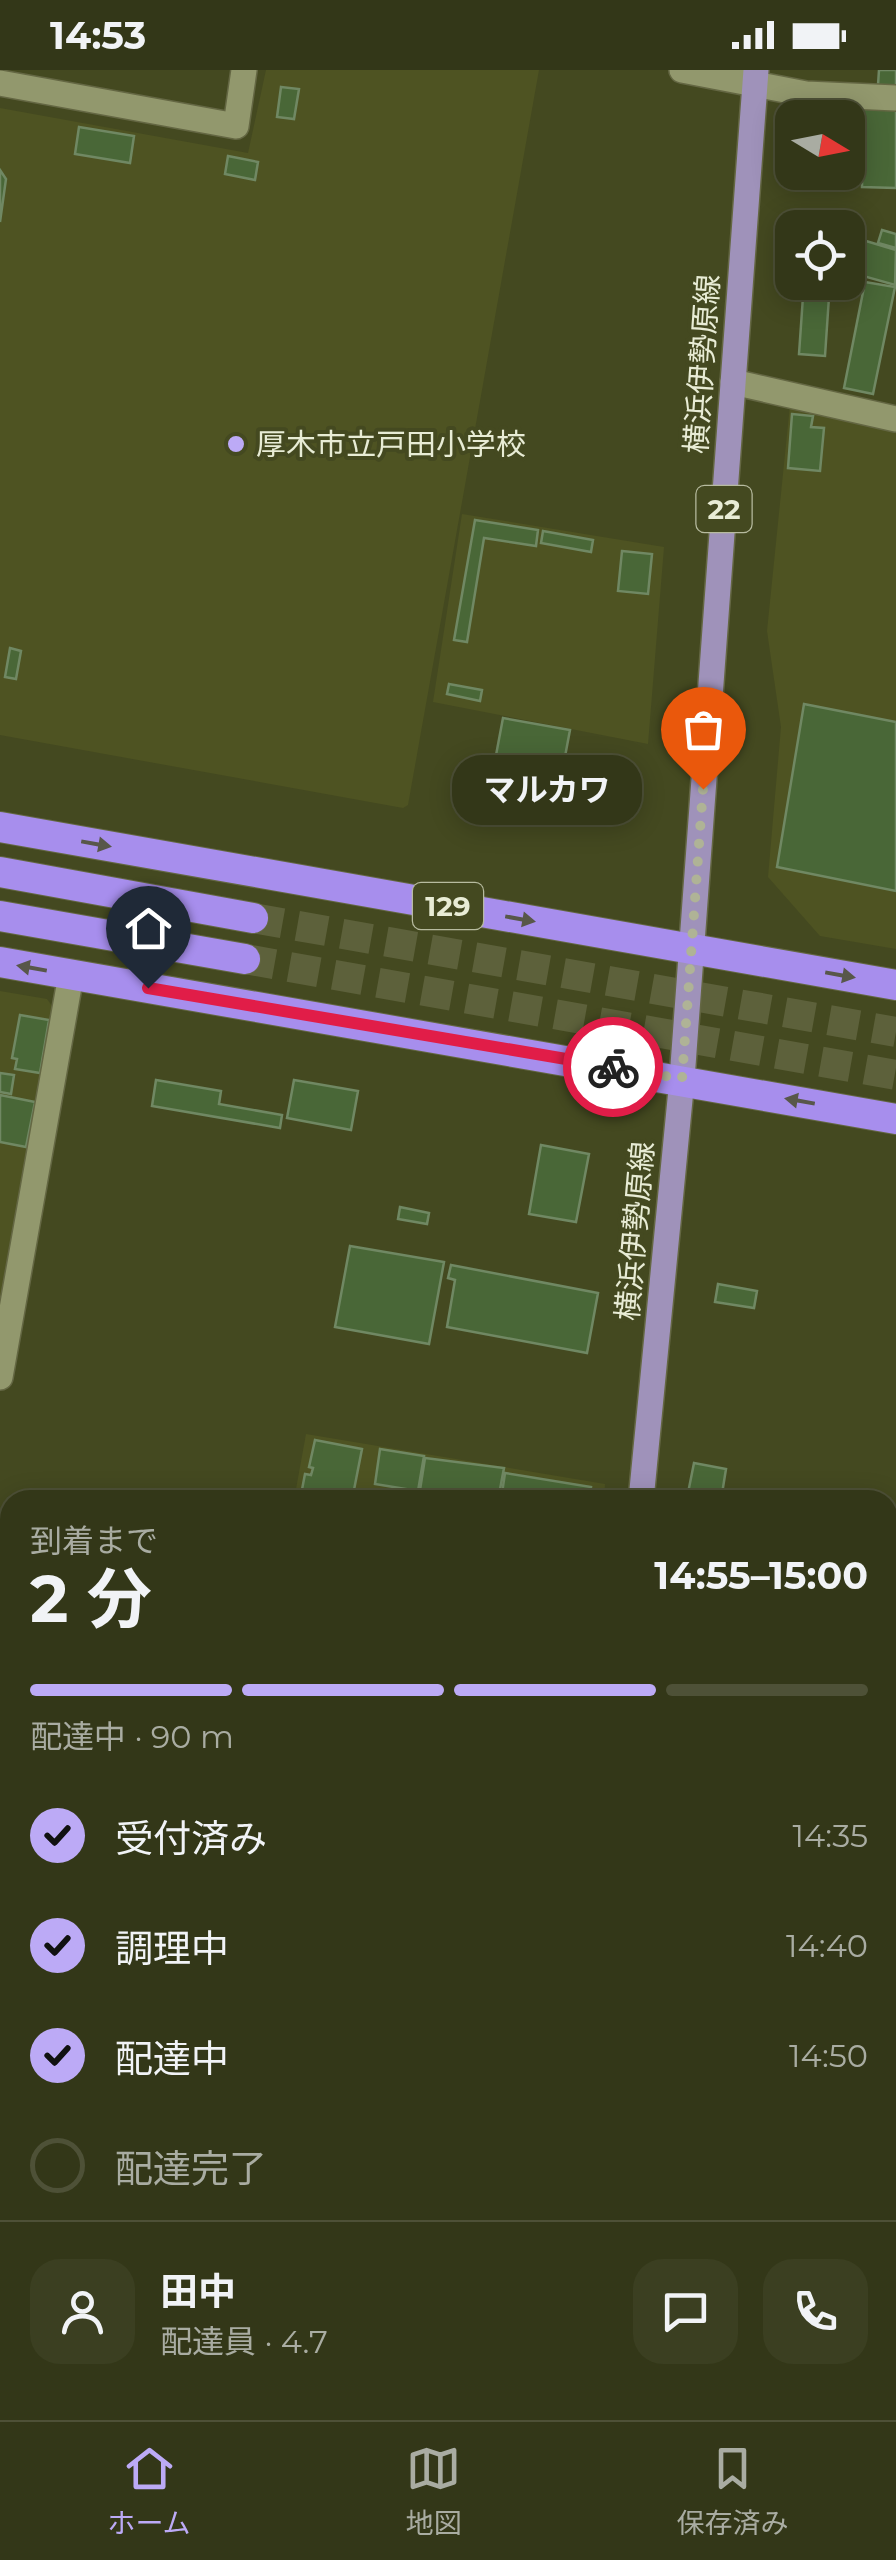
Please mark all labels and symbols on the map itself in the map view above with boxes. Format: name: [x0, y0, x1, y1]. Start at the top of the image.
north arrow: [775, 100, 865, 190]
street label: 横浜伊勢原線: [677, 273, 727, 455]
place label: 厚木市立戸田小学校: [256, 426, 526, 463]
marker: 厚木市立戸田小学校: [225, 433, 247, 455]
road number: 22: [696, 486, 752, 532]
pin: [661, 687, 746, 790]
callout: マルカワ: [453, 754, 643, 824]
one-way arrow: [81, 837, 112, 852]
road number: 129: [413, 883, 483, 929]
pin: [106, 886, 191, 989]
one-way arrow: [504, 912, 536, 927]
one-way arrow: [15, 960, 47, 975]
one-way arrow: [824, 968, 856, 983]
courier: [563, 1017, 663, 1117]
one-way arrow: [784, 1093, 815, 1108]
street label: 横浜伊勢原線: [609, 1140, 661, 1322]

